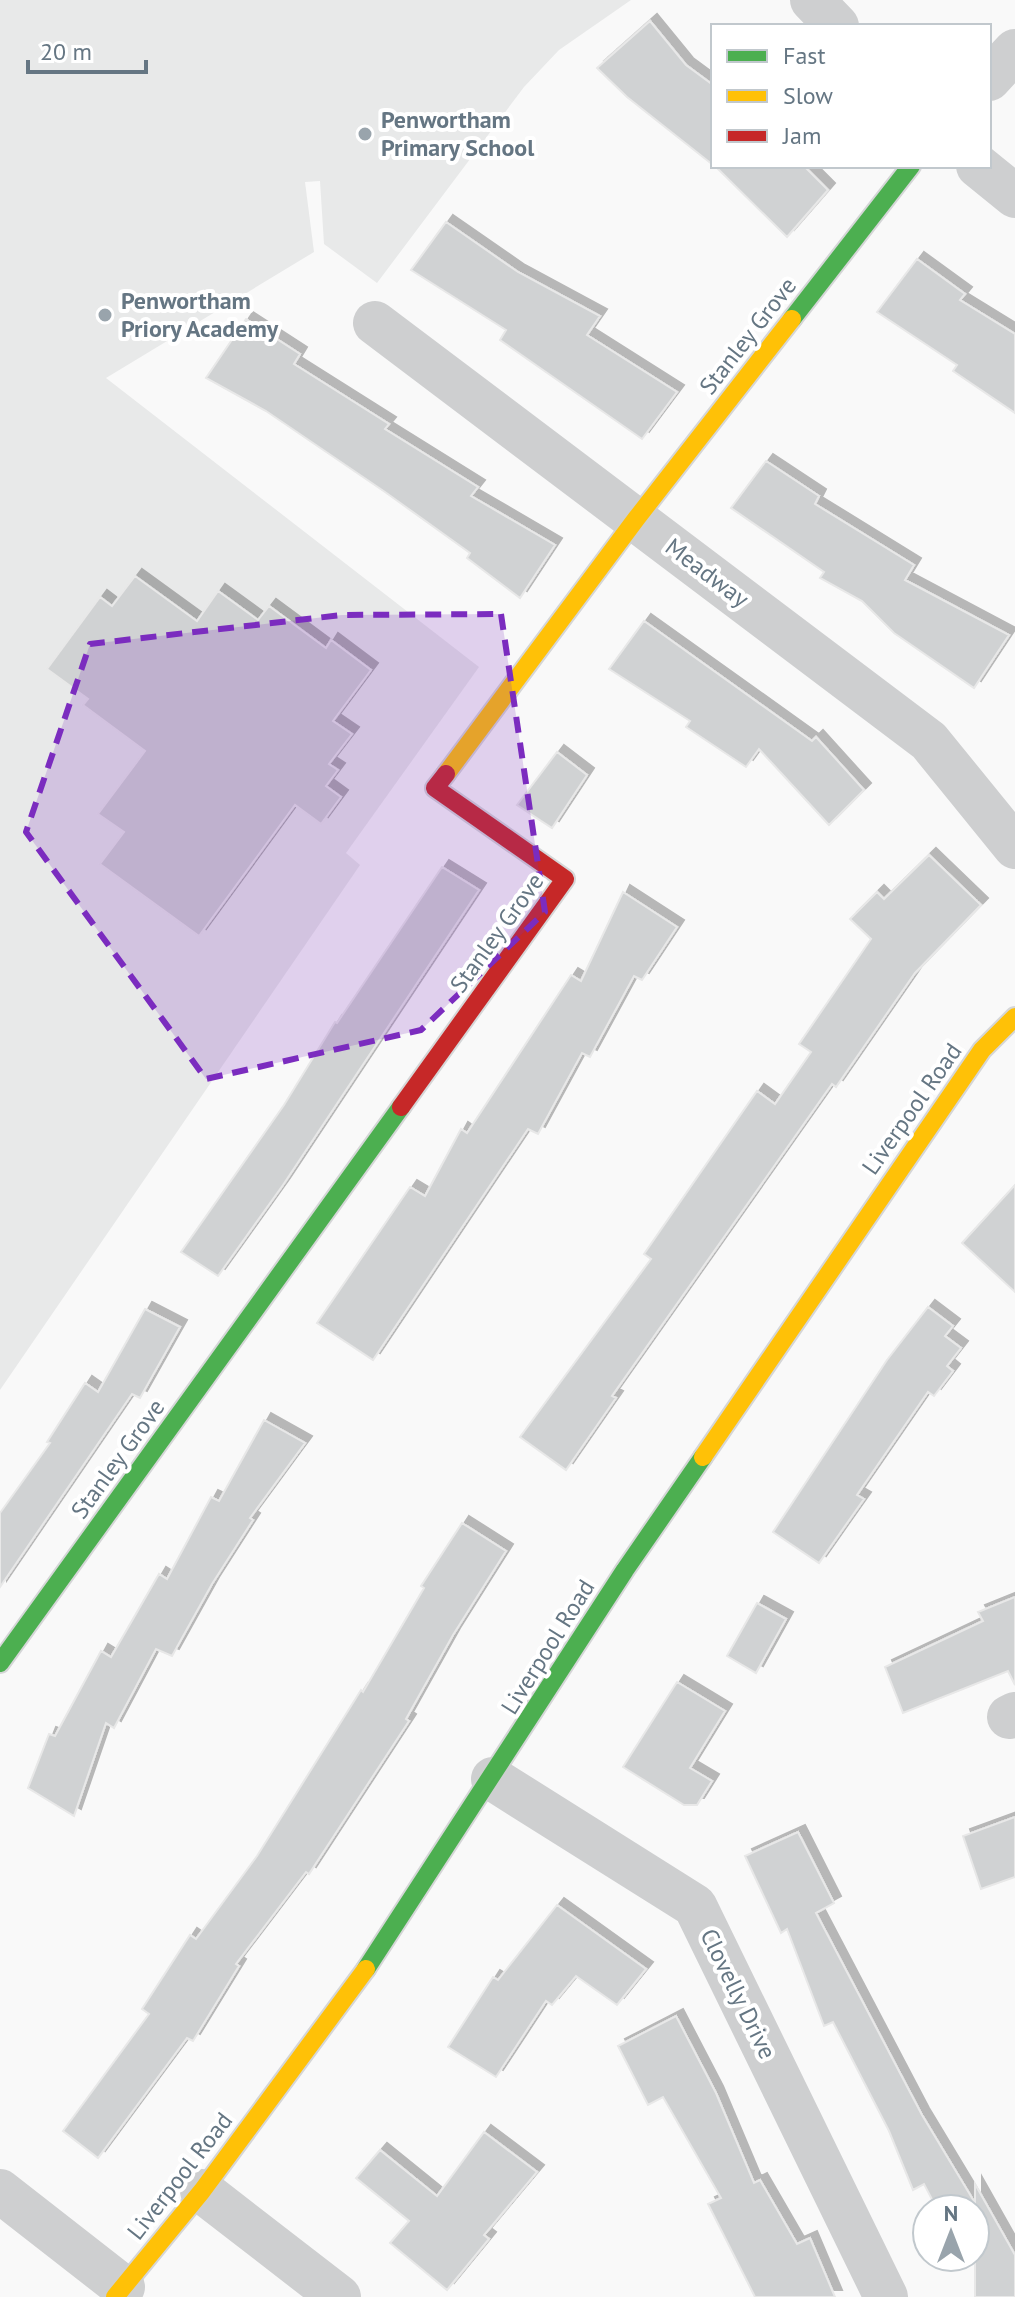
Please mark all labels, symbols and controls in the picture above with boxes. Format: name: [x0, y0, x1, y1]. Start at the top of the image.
scale bar: [28, 24, 146, 74]
legend: [711, 24, 991, 168]
text: 20 m: [40, 36, 92, 67]
text: Fast: [783, 40, 826, 71]
text: Slow: [783, 80, 833, 111]
place label: Penwortham Primary School: [381, 104, 535, 163]
text: Jam: [782, 120, 821, 151]
marker: Penwortham Primary School: [356, 125, 374, 143]
street label: Stanley Grove: [692, 271, 803, 400]
place label: Penwortham Priory Academy: [121, 285, 279, 344]
marker: Penwortham Priory Academy: [96, 306, 114, 324]
street label: Meadway: [659, 531, 755, 614]
street label: Stanley Grove: [443, 867, 550, 999]
street label: Liverpool Road: [855, 1037, 968, 1180]
street label: Stanley Grove: [64, 1393, 171, 1525]
street label: Liverpool Road: [494, 1573, 601, 1720]
street label: Clovelly Drive: [694, 1923, 783, 2064]
street label: Liverpool Road: [120, 2106, 239, 2246]
north arrow: [911, 2193, 991, 2273]
text: N: [944, 2199, 958, 2227]

